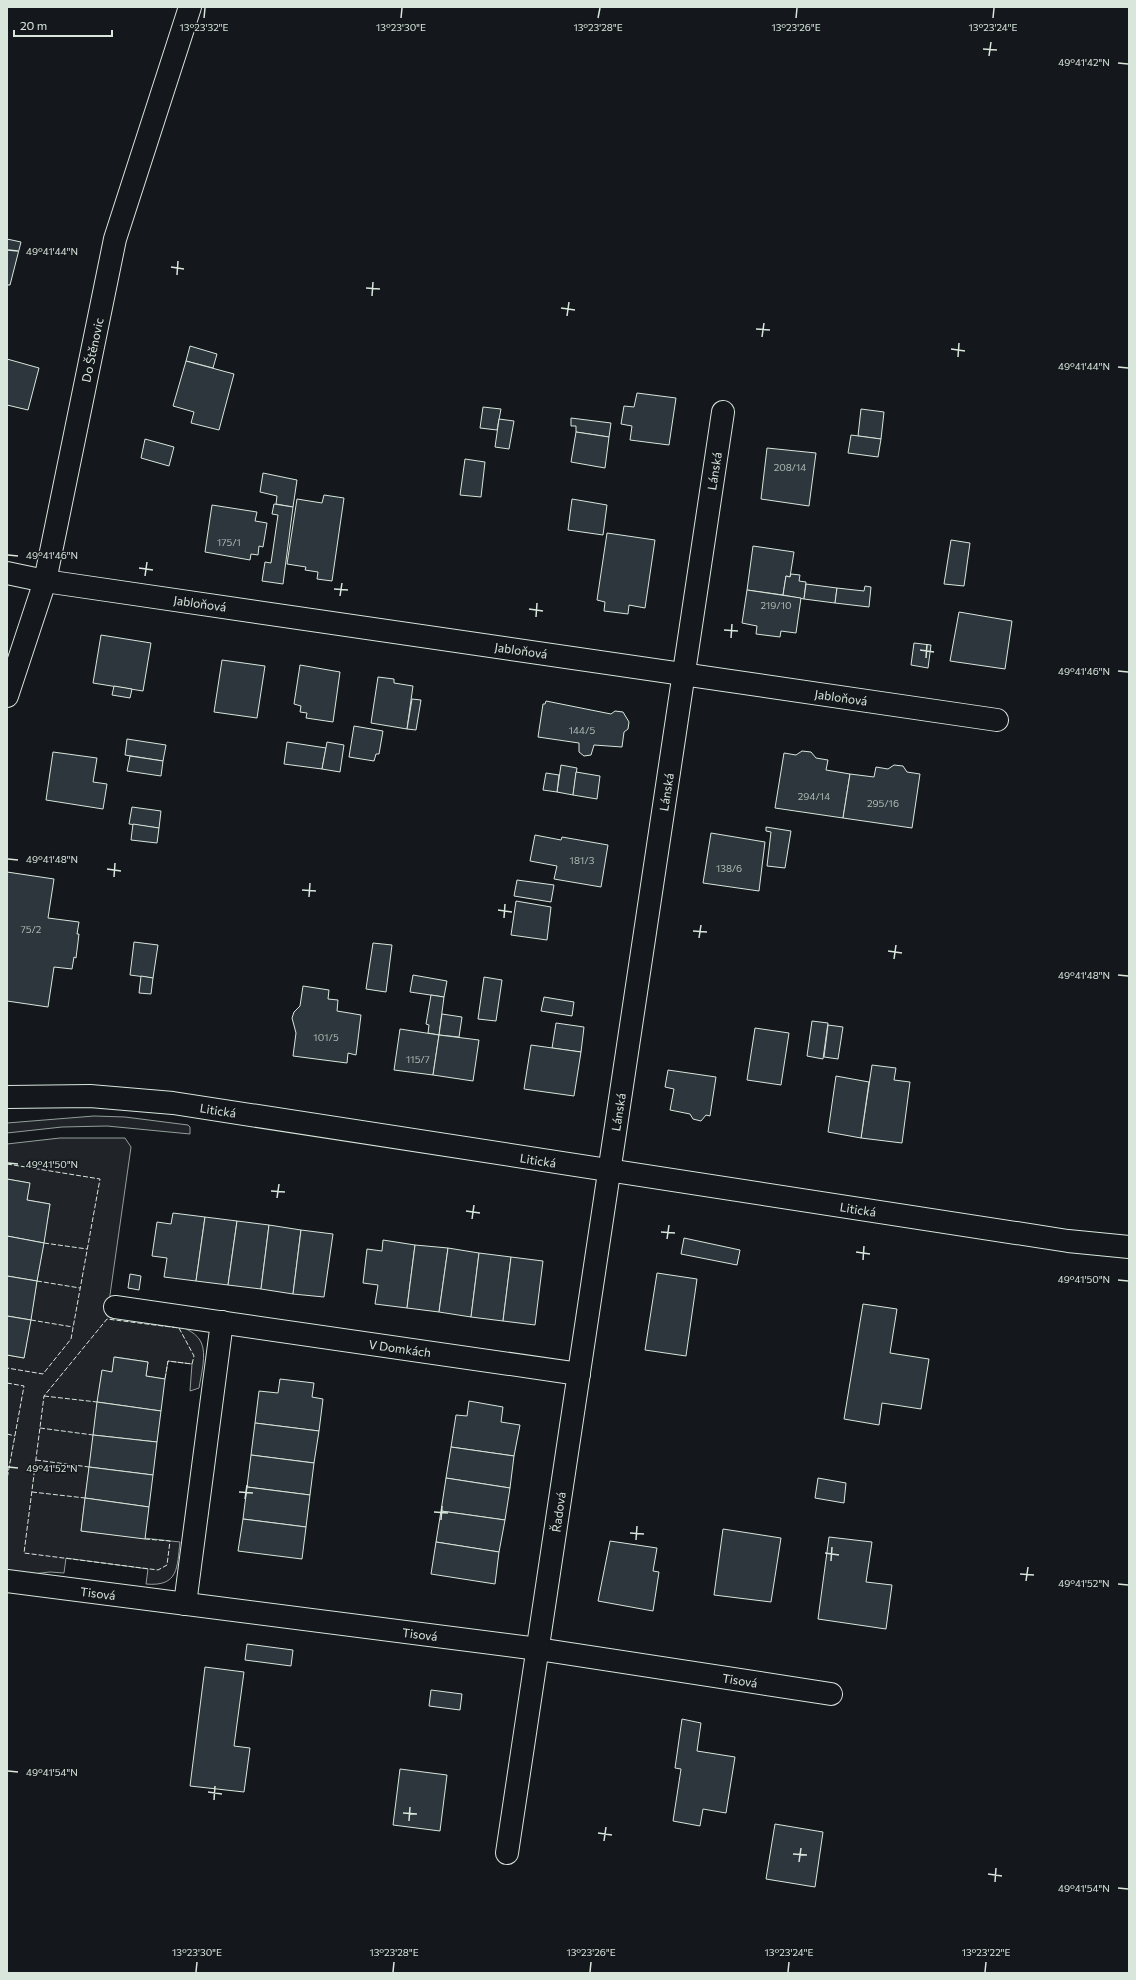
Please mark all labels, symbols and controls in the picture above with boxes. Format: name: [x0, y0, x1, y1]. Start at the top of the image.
scale bar: [14, 12, 112, 38]
text: 20 m: [20, 18, 47, 32]
text: 13°23'32"E: [180, 21, 228, 33]
text: 13°23'30"E: [376, 21, 426, 33]
text: 13°23'28"E: [573, 21, 623, 33]
text: 13°23'26"E: [771, 21, 821, 33]
text: 13°23'24"E: [969, 21, 1018, 33]
text: 49°41'42"N: [1058, 56, 1110, 68]
text: 49°41'44"N: [26, 245, 78, 257]
street label: Do Štěnovic: [78, 317, 106, 383]
text: 49°41'44"N: [1058, 360, 1110, 372]
street label: Lánská: [704, 451, 724, 491]
house number: 208/14: [774, 461, 806, 473]
house number: 175/1: [217, 536, 241, 548]
text: 49°41'46"N: [26, 549, 78, 561]
street label: Jabloňová: [173, 592, 227, 615]
house number: 219/10: [761, 599, 791, 611]
street label: Jabloňová: [494, 639, 548, 662]
text: 49°41'46"N: [1058, 665, 1110, 677]
street label: Jabloňová: [814, 686, 868, 709]
house number: 144/5: [569, 724, 595, 736]
street label: Lánská: [656, 772, 676, 812]
house number: 294/14: [798, 790, 830, 802]
house number: 295/16: [867, 797, 899, 809]
text: 49°41'48"N: [26, 853, 78, 865]
house number: 181/3: [570, 854, 595, 866]
house number: 138/6: [716, 862, 742, 874]
house number: 75/2: [21, 923, 42, 935]
text: 49°41'48"N: [1058, 969, 1110, 981]
house number: 101/5: [313, 1031, 339, 1043]
house number: 115/7: [406, 1053, 430, 1065]
street label: Lánská: [608, 1092, 628, 1132]
street label: Litická: [199, 1100, 237, 1120]
street label: Litická: [519, 1150, 557, 1170]
text: 49°41'50"N: [26, 1158, 78, 1170]
street label: Litická: [839, 1199, 877, 1219]
text: 49°41'50"N: [1058, 1273, 1110, 1285]
street label: V Domkách: [368, 1337, 432, 1359]
text: 49°41'52"N: [26, 1462, 78, 1474]
street label: Řadová: [548, 1491, 568, 1533]
text: 49°41'52"N: [1058, 1577, 1110, 1589]
street label: Tisová: [80, 1584, 116, 1602]
street label: Tisová: [402, 1625, 438, 1643]
street label: Tisová: [721, 1670, 759, 1690]
text: 49°41'54"N: [26, 1766, 78, 1778]
text: 49°41'54"N: [1058, 1882, 1110, 1894]
text: 13°23'30"E: [172, 1946, 222, 1958]
text: 13°23'28"E: [369, 1946, 419, 1958]
text: 13°23'26"E: [566, 1946, 616, 1958]
text: 13°23'24"E: [765, 1946, 814, 1958]
text: 13°23'22"E: [962, 1946, 1010, 1958]

